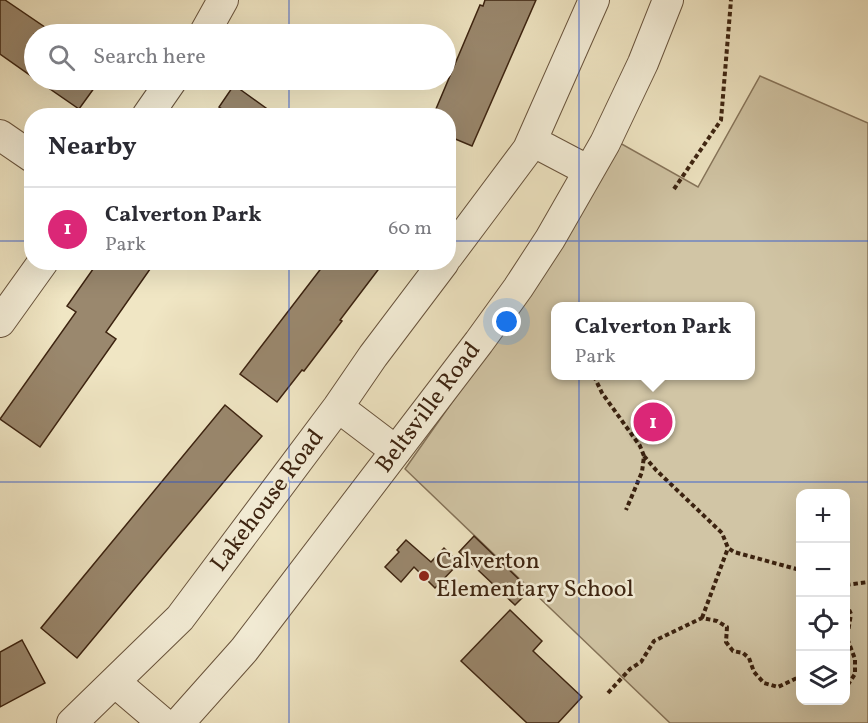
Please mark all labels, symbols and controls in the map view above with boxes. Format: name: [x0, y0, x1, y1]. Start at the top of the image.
search box: [24, 24, 456, 90]
icon: search: [45, 41, 78, 74]
text: Search here: [93, 42, 206, 73]
text: Nearby: [48, 129, 137, 165]
text: Calverton Park: [105, 200, 262, 231]
text: 1: [63, 215, 72, 243]
text: 60 m: [388, 215, 432, 243]
text: Park: [105, 231, 146, 259]
popup: [551, 302, 755, 380]
your location: [492, 307, 521, 336]
text: Calverton Park: [575, 312, 731, 343]
street label: Beltsville Road: [368, 335, 490, 481]
text: Park: [575, 343, 616, 371]
pin: 1: [634, 400, 672, 444]
street label: Lakehouse Road: [203, 423, 333, 579]
map controls: [796, 489, 850, 705]
button: +: [796, 489, 850, 543]
button: −: [796, 543, 850, 597]
place label: Calverton Elementary School: [436, 545, 634, 607]
marker: Calverton Elementary School: [417, 569, 431, 583]
button: locate: [796, 597, 850, 651]
button: layers: [796, 651, 850, 705]

